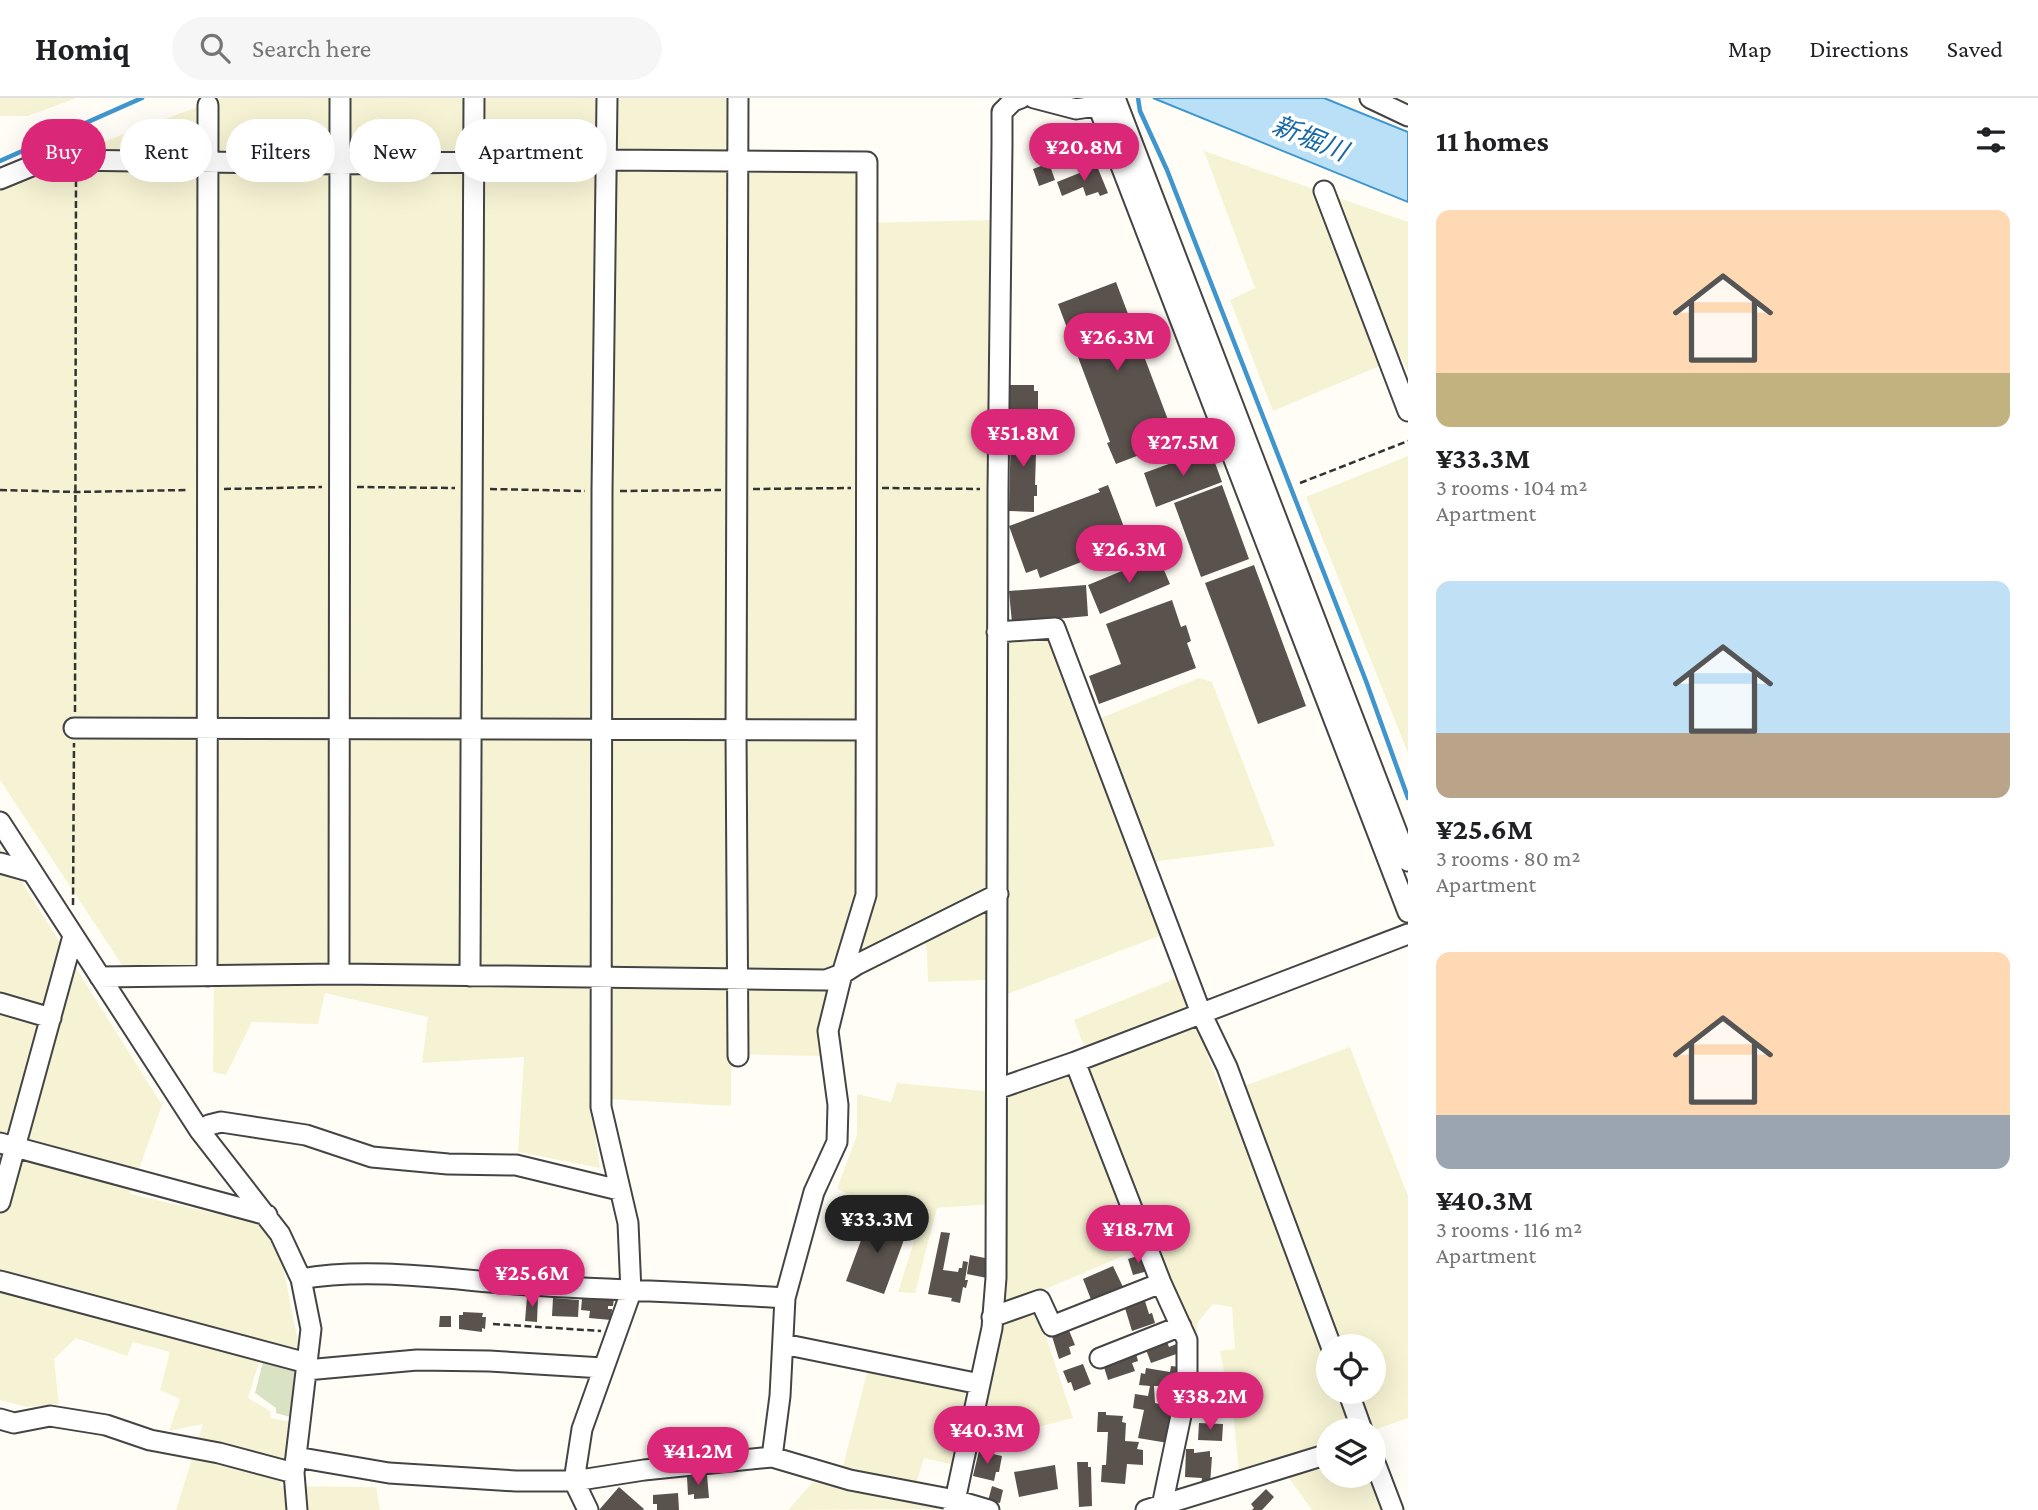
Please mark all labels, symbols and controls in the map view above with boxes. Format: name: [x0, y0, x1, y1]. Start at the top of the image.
search box: [172, 17, 662, 80]
icon: search: [196, 29, 234, 67]
text: Homiq: [35, 30, 130, 67]
text: Search here: [252, 34, 371, 63]
text: Map: [1728, 35, 1772, 62]
text: Directions: [1810, 35, 1909, 62]
text: Saved: [1947, 35, 2003, 62]
water label: 新堀川: [1268, 110, 1354, 168]
chip: Buy: [21, 119, 106, 182]
chip: Rent: [120, 119, 212, 182]
chip: Filters: [226, 119, 335, 182]
chip: New: [349, 119, 441, 182]
chip: Apartment: [455, 119, 607, 182]
icon: filters: [1972, 121, 2010, 159]
pin: ¥20.8M: [1027, 123, 1141, 183]
text: 11 homes: [1436, 124, 1549, 157]
text: ¥20.8M: [1045, 133, 1123, 159]
icon: home: [1660, 255, 1786, 381]
pin: ¥26.3M: [1060, 314, 1174, 373]
text: ¥26.3M: [1080, 323, 1154, 349]
pin: ¥51.8M: [966, 410, 1080, 469]
pin: ¥27.5M: [1126, 418, 1240, 478]
text: ¥51.8M: [987, 419, 1059, 445]
text: ¥27.5M: [1147, 428, 1219, 454]
text: ¥33.3M: [1436, 441, 1530, 474]
text: 3 rooms · 104 m²: [1436, 474, 1588, 500]
text: Apartment: [1436, 500, 1536, 526]
pin: ¥26.3M: [1072, 526, 1186, 585]
text: ¥26.3M: [1092, 535, 1166, 561]
icon: home: [1660, 626, 1786, 752]
text: ¥25.6M: [1436, 812, 1533, 845]
text: 3 rooms · 80 m²: [1436, 845, 1581, 871]
text: Apartment: [1436, 871, 1536, 897]
icon: home: [1660, 997, 1786, 1123]
text: ¥40.3M: [1436, 1183, 1533, 1216]
pin: ¥33.3M: [820, 1196, 934, 1255]
text: ¥33.3M: [841, 1205, 913, 1231]
pin: ¥18.7M: [1081, 1206, 1195, 1265]
text: ¥18.7M: [1102, 1215, 1174, 1241]
text: 3 rooms · 116 m²: [1436, 1216, 1582, 1242]
text: Apartment: [1436, 1242, 1536, 1268]
pin: ¥25.6M: [475, 1250, 589, 1309]
text: ¥25.6M: [495, 1259, 569, 1285]
map controls: [1316, 1334, 1386, 1488]
button: locate: [1316, 1334, 1386, 1404]
pin: ¥38.2M: [1153, 1372, 1267, 1432]
text: ¥38.2M: [1172, 1382, 1248, 1408]
pin: ¥40.3M: [930, 1406, 1044, 1466]
text: ¥40.3M: [950, 1416, 1024, 1442]
button: layers: [1316, 1418, 1386, 1488]
pin: ¥41.2M: [641, 1428, 755, 1487]
text: ¥41.2M: [663, 1437, 733, 1463]

